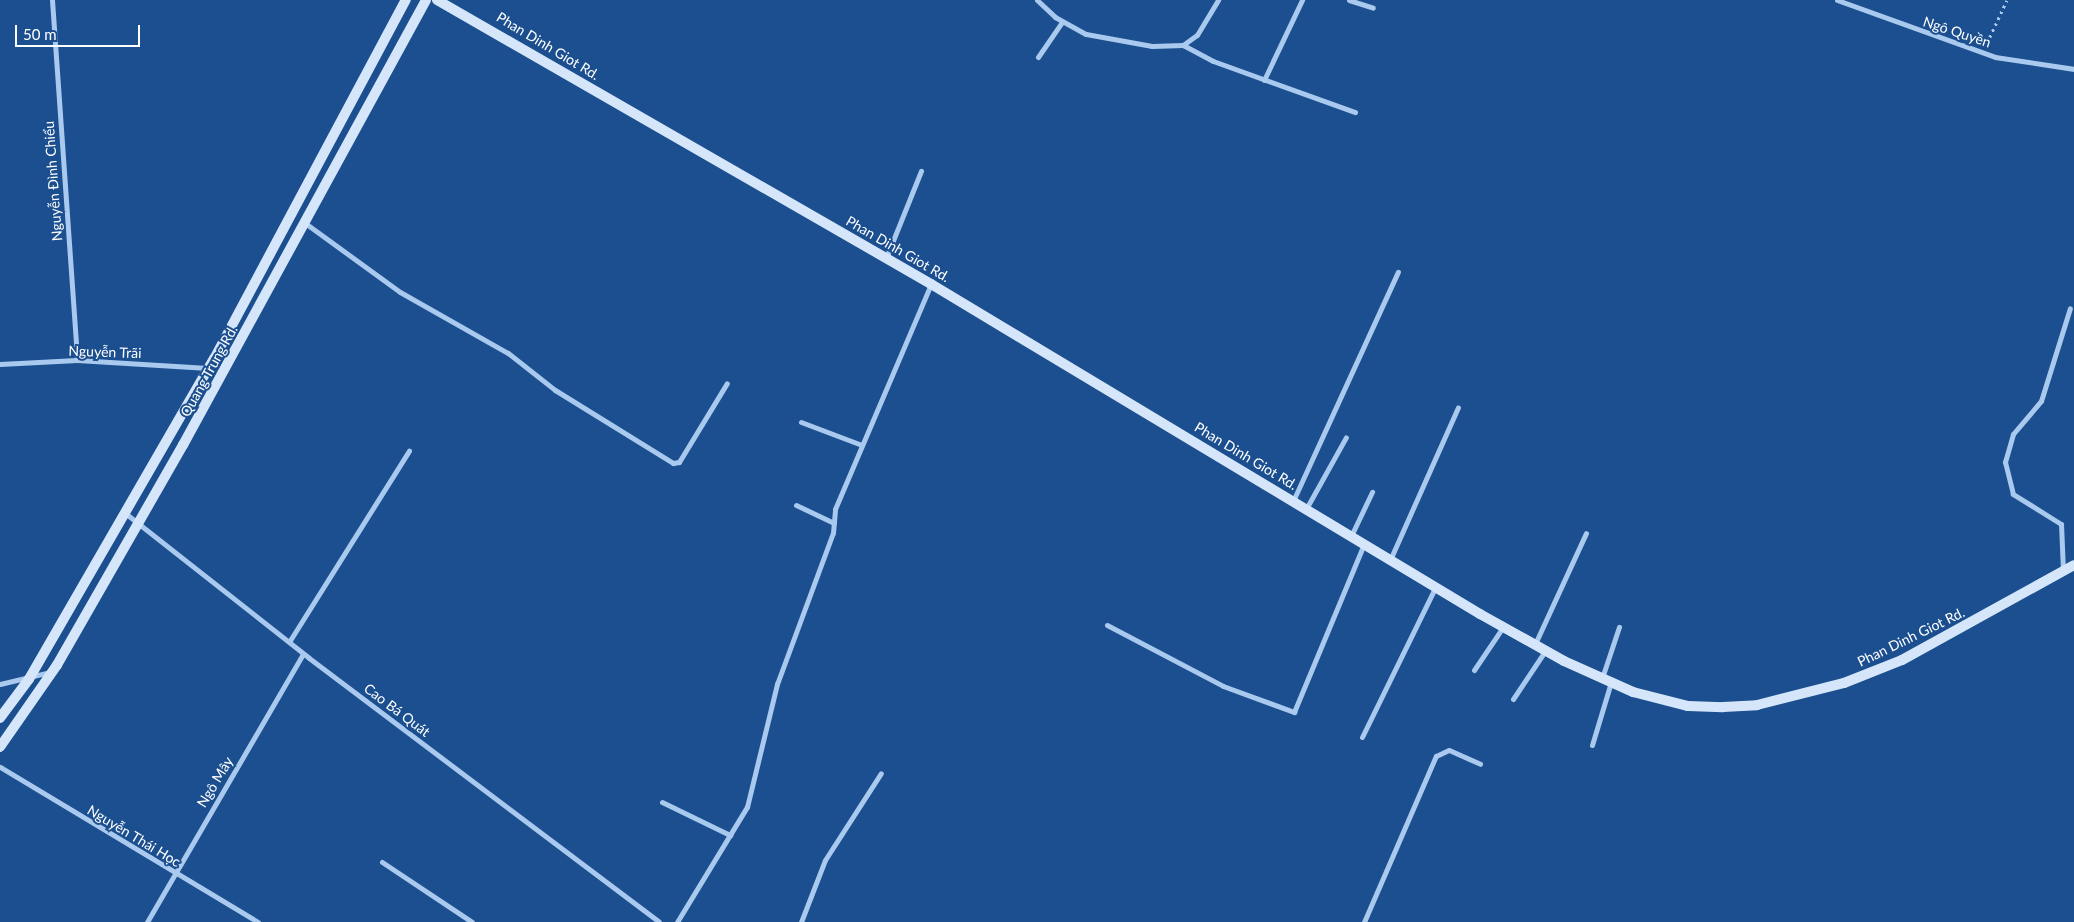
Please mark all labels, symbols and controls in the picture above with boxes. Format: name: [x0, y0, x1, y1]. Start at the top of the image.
street label: Phan Dinh Giot Rd.: [493, 9, 603, 83]
street label: Ngô Quyền: [1921, 13, 1993, 51]
scale bar: [18, 15, 142, 47]
text: 50 m: [23, 25, 57, 43]
street label: Nguyễn Đình Chiểu: [40, 120, 66, 242]
street label: Phan Dinh Giot Rd.: [843, 212, 953, 286]
street label: Quang Trung Rd.: [177, 322, 241, 420]
street label: Nguyễn Trãi: [68, 342, 142, 362]
street label: Phan Dinh Giot Rd.: [1191, 419, 1301, 493]
street label: Phan Dinh Giot Rd.: [1855, 604, 1967, 670]
street label: Cao Bá Quát: [361, 680, 433, 740]
street label: Ngô Mây: [193, 754, 237, 810]
street label: Nguyễn Thái Học: [84, 801, 184, 871]

